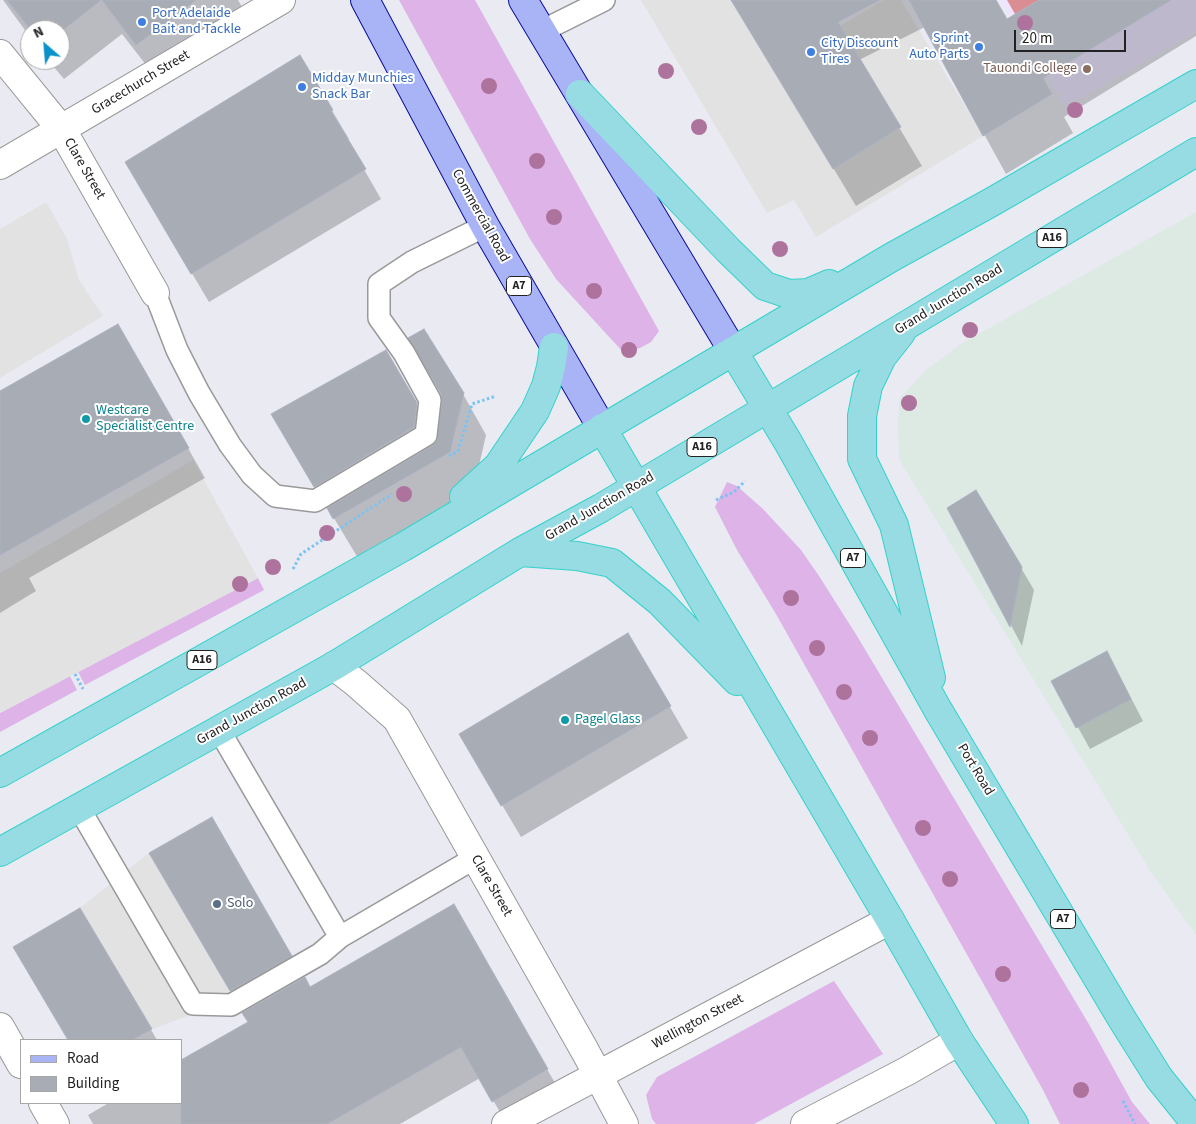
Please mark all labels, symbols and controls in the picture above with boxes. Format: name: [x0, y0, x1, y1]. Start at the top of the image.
place label: Port Adelaide Bait and Tackle: [152, 6, 241, 38]
marker: Port Adelaide Bait and Tackle: [136, 16, 148, 28]
north arrow: [20, 20, 70, 70]
scale bar: [1016, 20, 1128, 52]
text: N: [30, 22, 47, 44]
text: 20 m: [1022, 28, 1052, 49]
place label: Sprint Auto Parts: [909, 31, 969, 64]
place label: City Discount Tires: [821, 36, 898, 68]
marker: Sprint Auto Parts: [973, 41, 985, 53]
marker: City Discount Tires: [805, 46, 817, 58]
street label: Gracechurch Street: [89, 47, 193, 119]
place label: Tauondi College: [983, 61, 1077, 77]
marker: Tauondi College: [1081, 63, 1093, 75]
place label: Midday Munchies Snack Bar: [312, 71, 413, 104]
marker: Midday Munchies Snack Bar: [296, 81, 308, 93]
street label: Clare Street: [60, 135, 108, 203]
street label: Commercial Road: [448, 167, 512, 265]
road number: A16: [1037, 228, 1067, 248]
street label: Grand Junction Road: [892, 261, 1006, 339]
road number: A7: [506, 276, 532, 296]
place label: Westcare Specialist Centre: [96, 403, 194, 436]
marker: Westcare Specialist Centre: [80, 413, 92, 425]
road number: A16: [687, 438, 717, 457]
street label: Grand Junction Road: [543, 469, 657, 545]
road number: A7: [840, 548, 866, 568]
road number: A16: [187, 650, 217, 670]
street label: Grand Junction Road: [194, 675, 310, 749]
place label: Pagel Glass: [575, 712, 641, 728]
marker: Pagel Glass: [559, 714, 571, 726]
street label: Port Road: [953, 741, 997, 799]
street label: Clare Street: [467, 852, 515, 920]
place label: Solo: [227, 896, 253, 912]
marker: Solo: [211, 898, 223, 910]
road number: A7: [1050, 910, 1076, 929]
street label: Wellington Street: [650, 991, 746, 1053]
legend: [20, 1039, 182, 1104]
text: Road: [67, 1048, 99, 1069]
text: Building: [67, 1073, 119, 1094]

